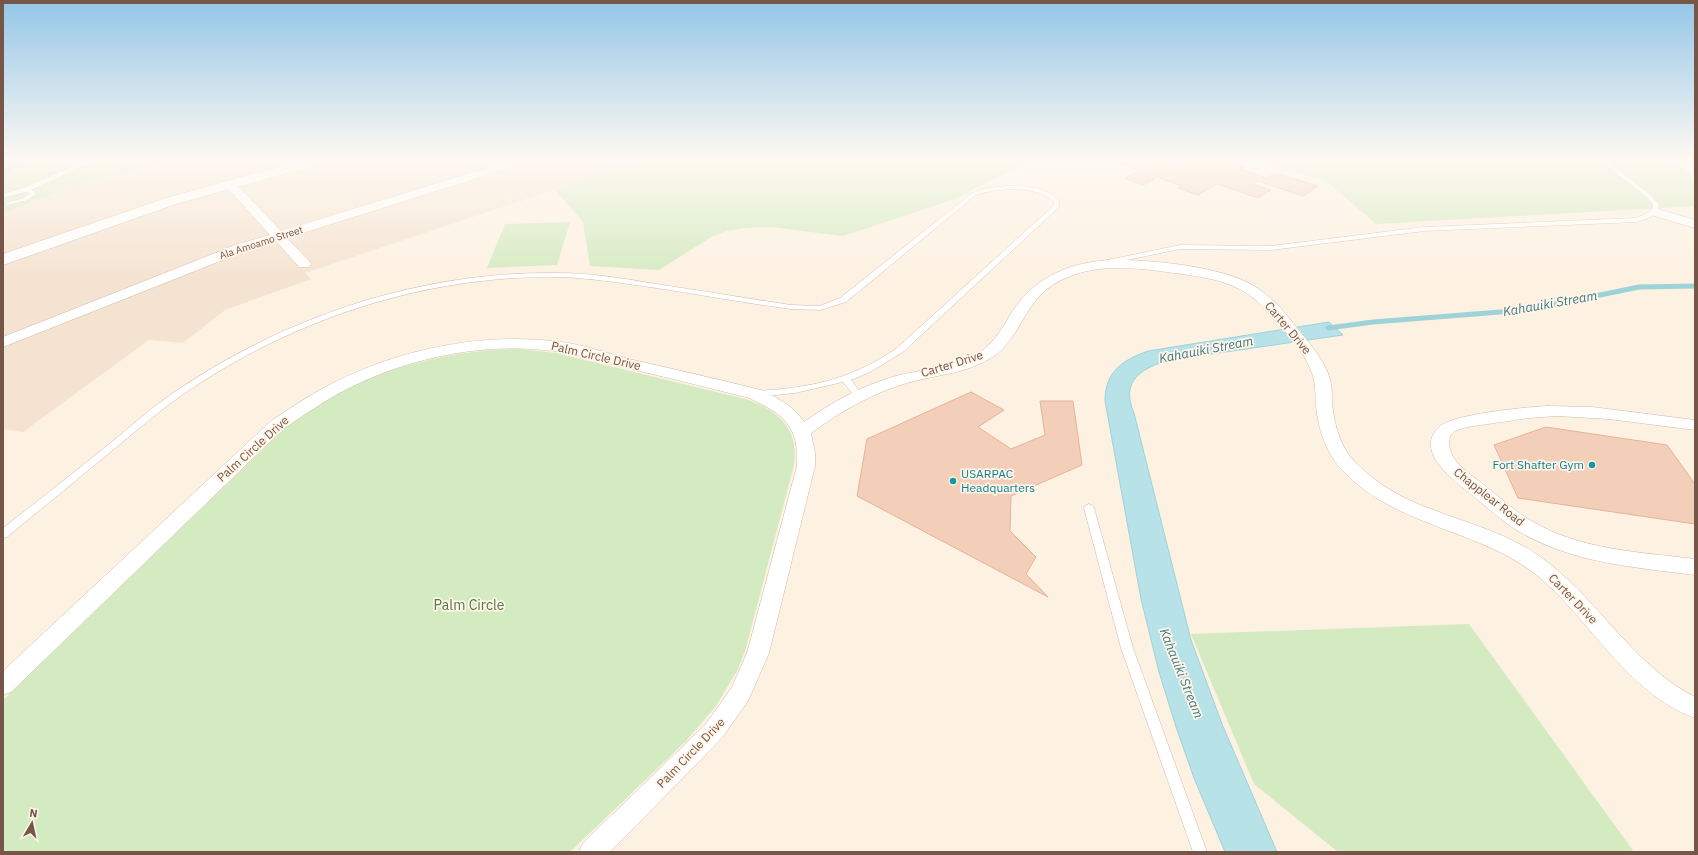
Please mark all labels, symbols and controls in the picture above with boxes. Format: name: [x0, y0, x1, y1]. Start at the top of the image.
street label: Ala Amoamo Street: [218, 223, 305, 262]
water label: Kahauiki Stream: [1502, 287, 1599, 320]
street label: Carter Drive: [1262, 298, 1315, 357]
water label: Kahauiki Stream: [1158, 332, 1255, 367]
street label: Palm Circle Drive: [550, 338, 643, 373]
street label: Carter Drive: [919, 347, 985, 380]
street label: Palm Circle Drive: [214, 412, 292, 485]
place label: Fort Shafter Gym: [1492, 457, 1584, 472]
marker: Fort Shafter Gym: [1587, 460, 1597, 470]
street label: Chapplear Road: [1451, 464, 1528, 529]
place label: USARPAC Headquarters: [961, 466, 1035, 495]
marker: USARPAC Headquarters: [948, 476, 958, 486]
street label: Carter Drive: [1546, 570, 1601, 627]
park label: Palm Circle: [434, 596, 505, 614]
water label: Kahauiki Stream: [1156, 626, 1207, 721]
street label: Palm Circle Drive: [653, 714, 728, 791]
north arrow: [12, 803, 52, 843]
text: N: [29, 806, 39, 821]

